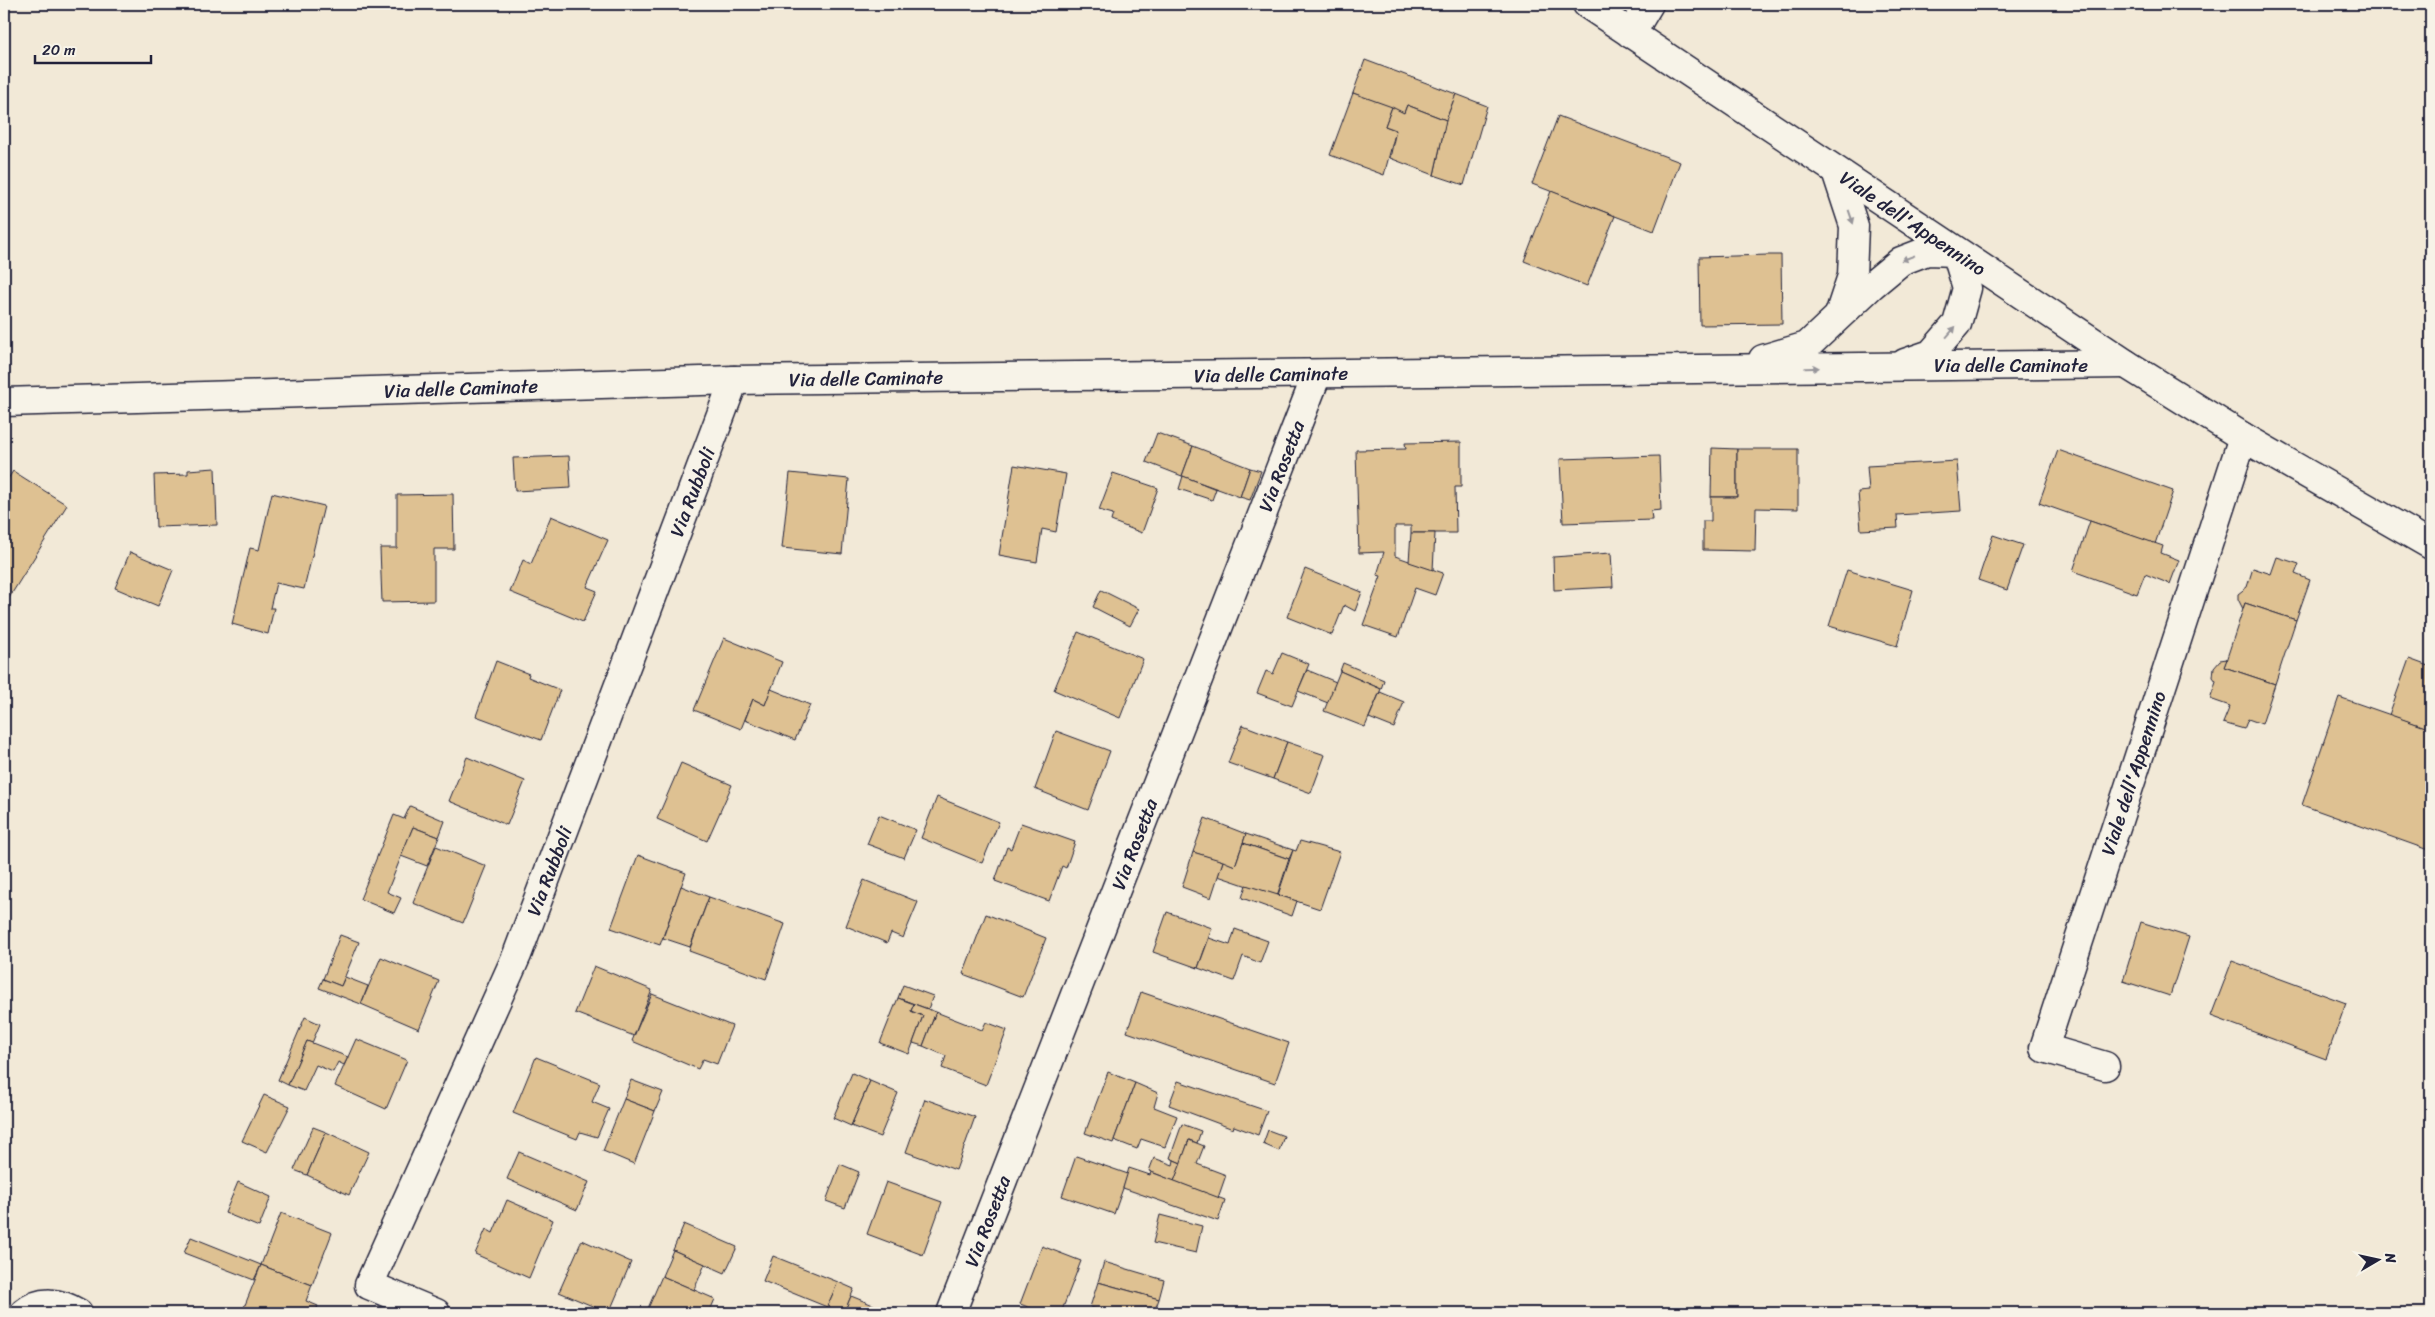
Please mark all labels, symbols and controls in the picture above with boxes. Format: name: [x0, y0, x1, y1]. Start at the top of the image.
scale bar: [35, 32, 151, 64]
text: 20 m: [42, 37, 76, 63]
street label: Viale dell'Appennino: [1833, 162, 1993, 285]
one-way arrow: [1848, 210, 1856, 225]
one-way arrow: [1900, 254, 1915, 262]
one-way arrow: [1945, 326, 1957, 338]
street label: Via delle Caminate: [1934, 349, 2088, 382]
street label: Via delle Caminate: [1194, 357, 1349, 392]
street label: Via delle Caminate: [789, 361, 944, 396]
one-way arrow: [1805, 364, 1821, 372]
street label: Via delle Caminate: [383, 369, 539, 408]
street label: Via Rosetta: [1249, 415, 1314, 517]
street label: Via Rubboli: [660, 442, 725, 542]
street label: Viale dell'Appennino: [2091, 687, 2176, 860]
street label: Via Rosetta: [1102, 793, 1167, 895]
street label: Via Rubboli: [517, 821, 582, 921]
street label: Via Rosetta: [955, 1170, 1020, 1272]
north arrow: [2352, 1234, 2402, 1284]
text: N: [2377, 1250, 2403, 1265]

